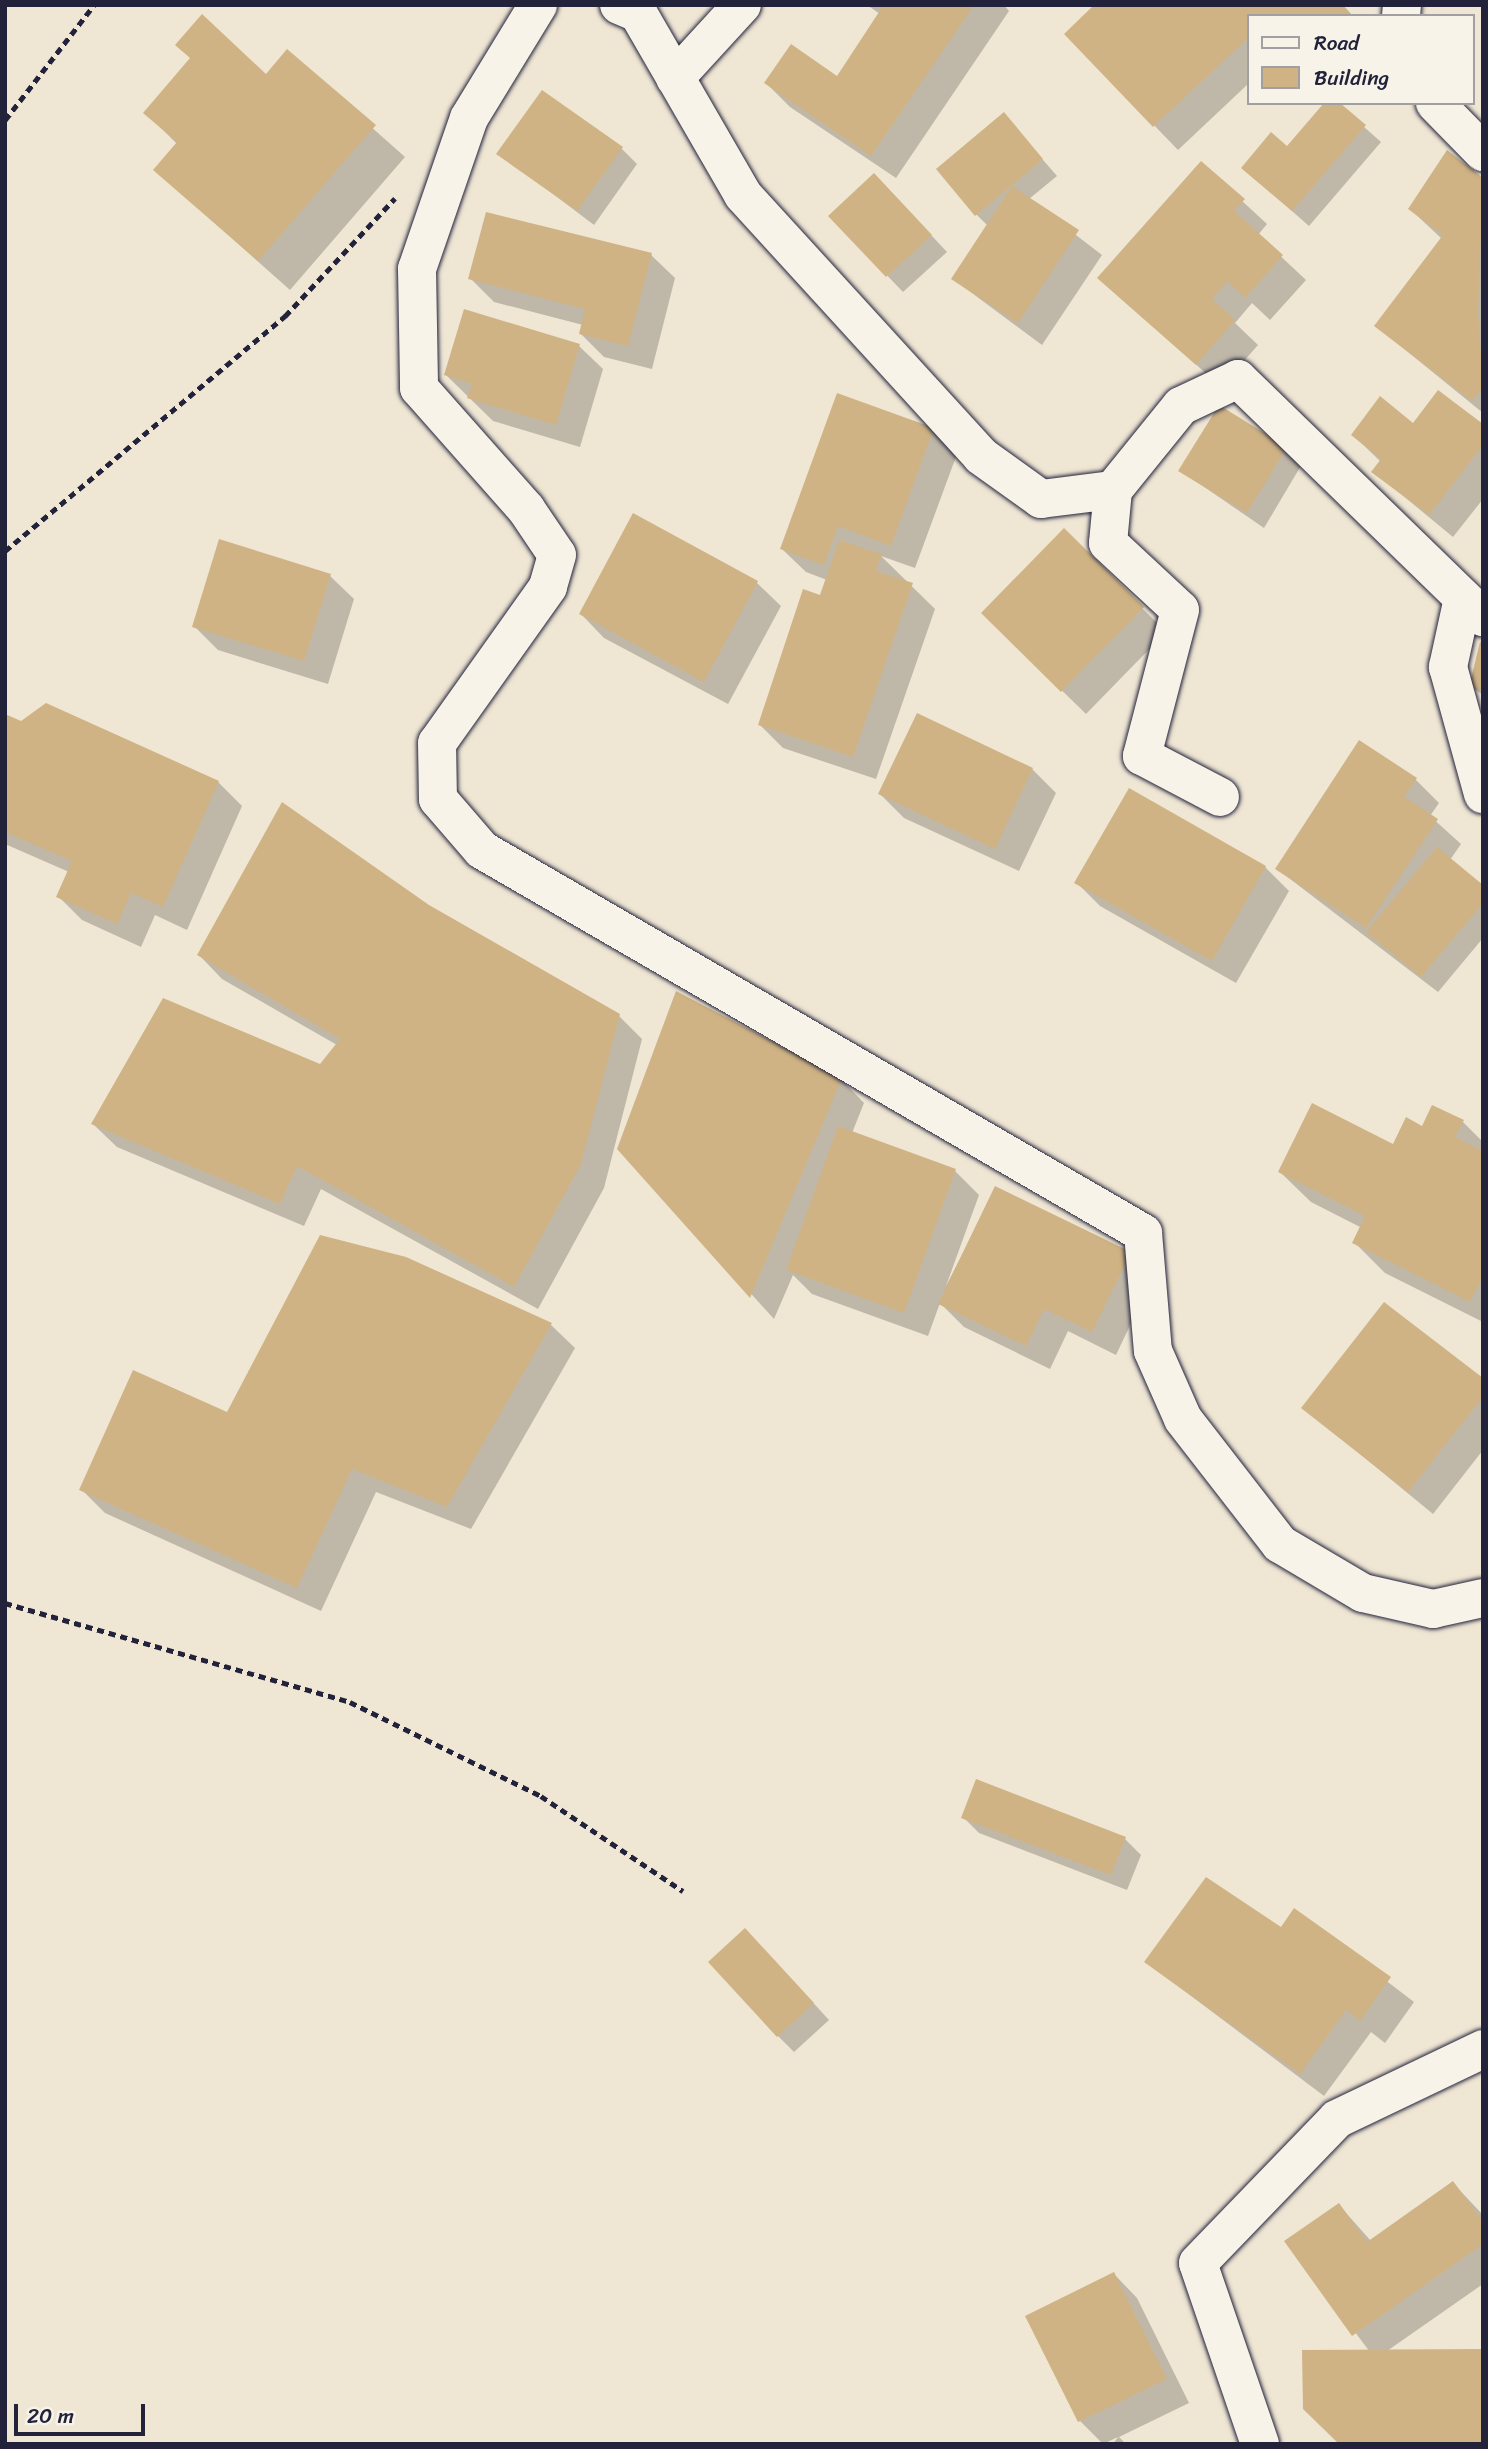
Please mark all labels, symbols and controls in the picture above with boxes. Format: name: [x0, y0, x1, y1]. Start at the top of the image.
legend: [1246, 14, 1474, 105]
text: Road: [1314, 24, 1359, 62]
text: Building: [1314, 59, 1389, 97]
scale bar: [18, 2390, 149, 2434]
text: 20 m: [27, 2397, 74, 2435]

